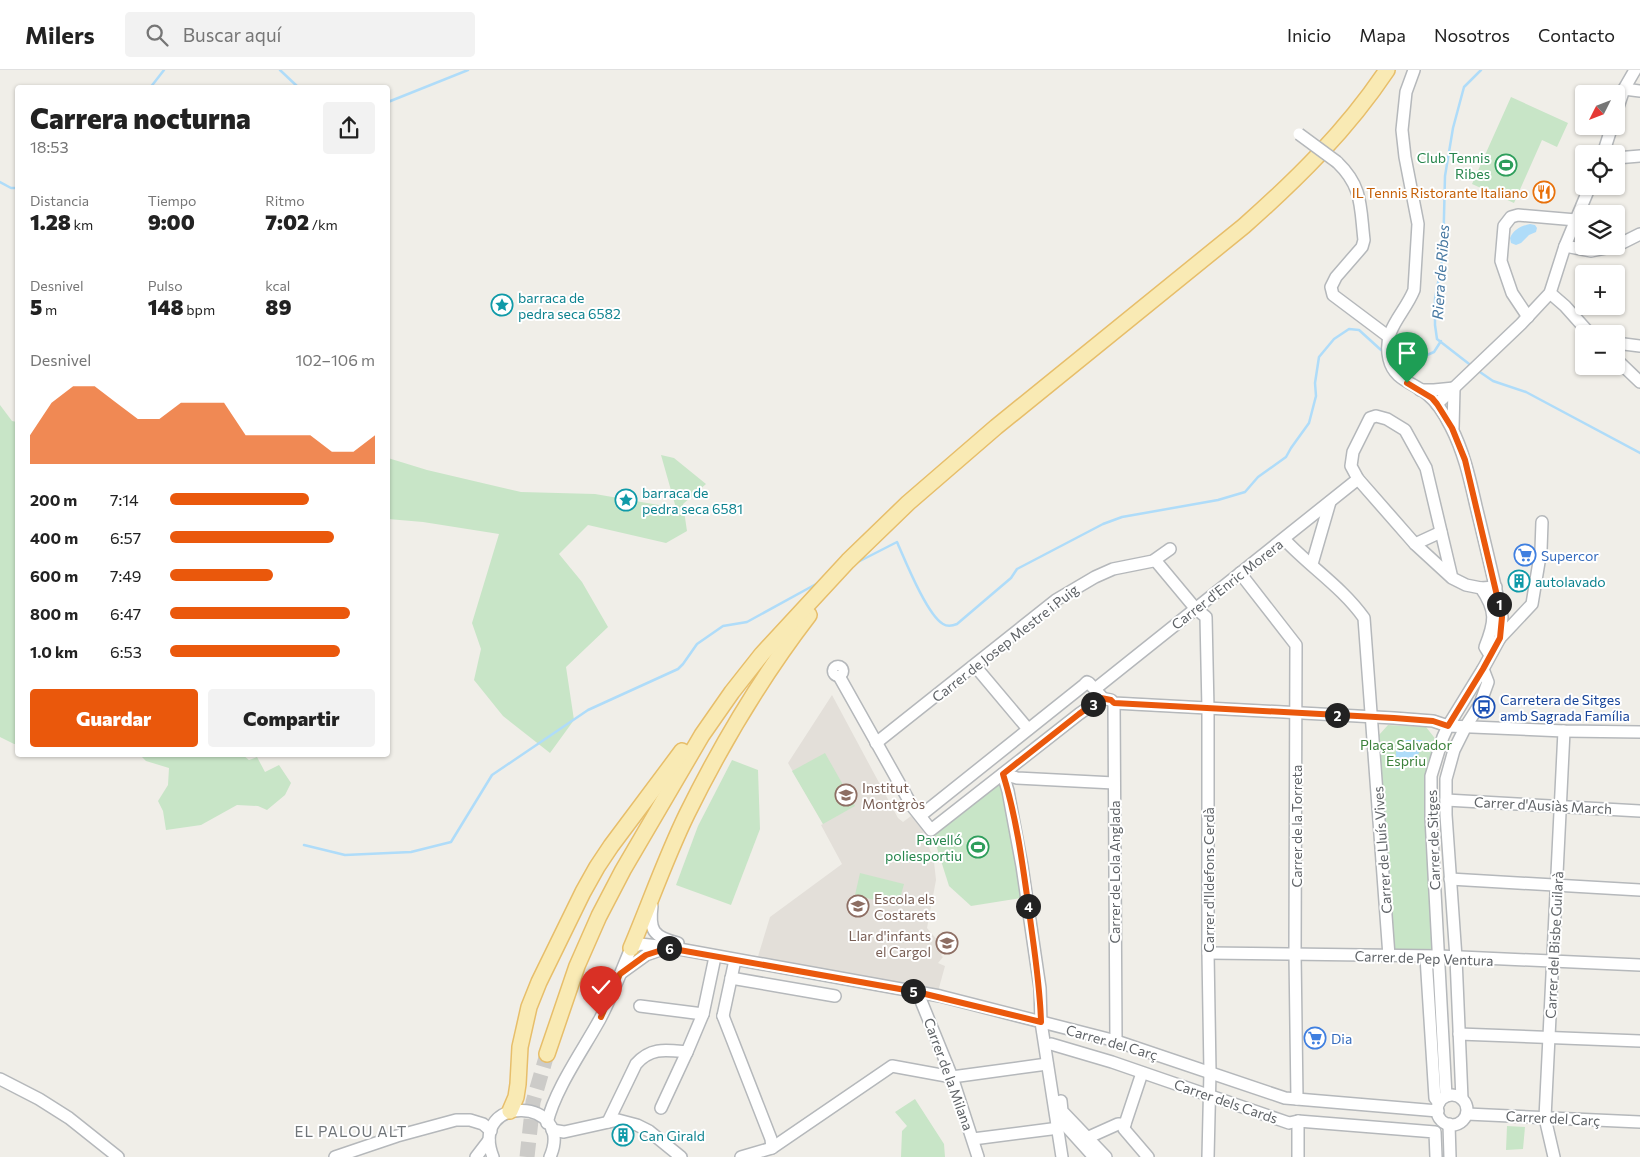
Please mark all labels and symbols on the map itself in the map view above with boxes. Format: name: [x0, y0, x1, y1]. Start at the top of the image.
north arrow: [1575, 85, 1625, 135]
place label: Club Tennis Ribes: [1417, 149, 1490, 182]
sports icon: Club Tennis Ribes: [1494, 153, 1518, 177]
restaurant icon: IL Tennis Ristorante Italiano: [1532, 180, 1556, 204]
place label: IL Tennis Ristorante Italiano: [1352, 184, 1528, 201]
water label: Riera de Ribes: [1428, 224, 1452, 320]
place label: barraca de pedra seca 6582: [518, 289, 621, 322]
place icon: barraca de pedra seca 6582: [490, 293, 514, 317]
pin: [1386, 332, 1428, 383]
place label: barraca de pedra seca 6581: [642, 484, 743, 517]
place icon: barraca de pedra seca 6581: [614, 488, 638, 512]
street label: Carrer d'Enric Morera: [1168, 535, 1286, 633]
supermarket icon: Supercor: [1513, 543, 1537, 567]
place label: Supercor: [1541, 547, 1599, 564]
building icon: autolavado: [1507, 569, 1531, 593]
place label: autolavado: [1535, 573, 1606, 590]
street label: Carrer de Josep Mestre i Puig: [928, 580, 1082, 705]
pin: 1: [1486, 592, 1512, 616]
place label: Carretera de Sitges amb Sagrada Família: [1500, 691, 1630, 724]
pin: 3: [1080, 692, 1106, 716]
bus stop icon: Carretera de Sitges amb Sagrada Família: [1472, 695, 1496, 719]
pin: 2: [1324, 702, 1350, 728]
park label: Plaça Salvador Espriu: [1360, 736, 1452, 769]
street label: Carrer de la Torreta: [1288, 765, 1305, 887]
place label: Institut Montgròs: [862, 779, 925, 812]
school or university icon: Institut Montgròs: [834, 783, 858, 807]
street label: Carrer de Lluís Vives: [1369, 786, 1395, 914]
street label: Carrer de Sitges: [1423, 790, 1443, 890]
street label: Carrer d'Ausiàs March: [1474, 793, 1612, 817]
street label: Carrer de Lola Anglada: [1106, 800, 1123, 944]
street label: Carrer d'Ildefons Cerdà: [1200, 807, 1217, 953]
place label: Pavelló poliesportiu: [885, 831, 962, 864]
sports icon: Pavelló poliesportiu: [966, 835, 990, 859]
street label: Carrer del Bisbe Guilarà: [1542, 871, 1566, 1019]
place label: Escola els Costarets: [874, 890, 936, 923]
school or university icon: Escola els Costarets: [846, 894, 870, 918]
pin: 4: [1016, 894, 1040, 918]
place label: Llar d'infants el Cargol: [848, 927, 931, 960]
school or university icon: Llar d'infants el Cargol: [935, 931, 959, 955]
pin: 6: [656, 936, 682, 960]
street label: Carrer de Pep Ventura: [1354, 947, 1494, 969]
pin: [580, 966, 622, 1017]
pin: 5: [900, 978, 926, 1004]
street label: Carrer de la Milana: [921, 1015, 977, 1133]
street label: Carrer del Carç: [1064, 1021, 1160, 1063]
supermarket icon: Dia: [1303, 1026, 1327, 1050]
place label: Dia: [1331, 1030, 1352, 1047]
street label: Carrer dels Cards: [1172, 1075, 1280, 1127]
street label: Carrer del Carç: [1505, 1107, 1601, 1129]
district label: EL PALOU ALT: [295, 1122, 407, 1140]
building icon: Can Girald: [611, 1123, 635, 1147]
place label: Can Girald: [639, 1127, 705, 1144]

